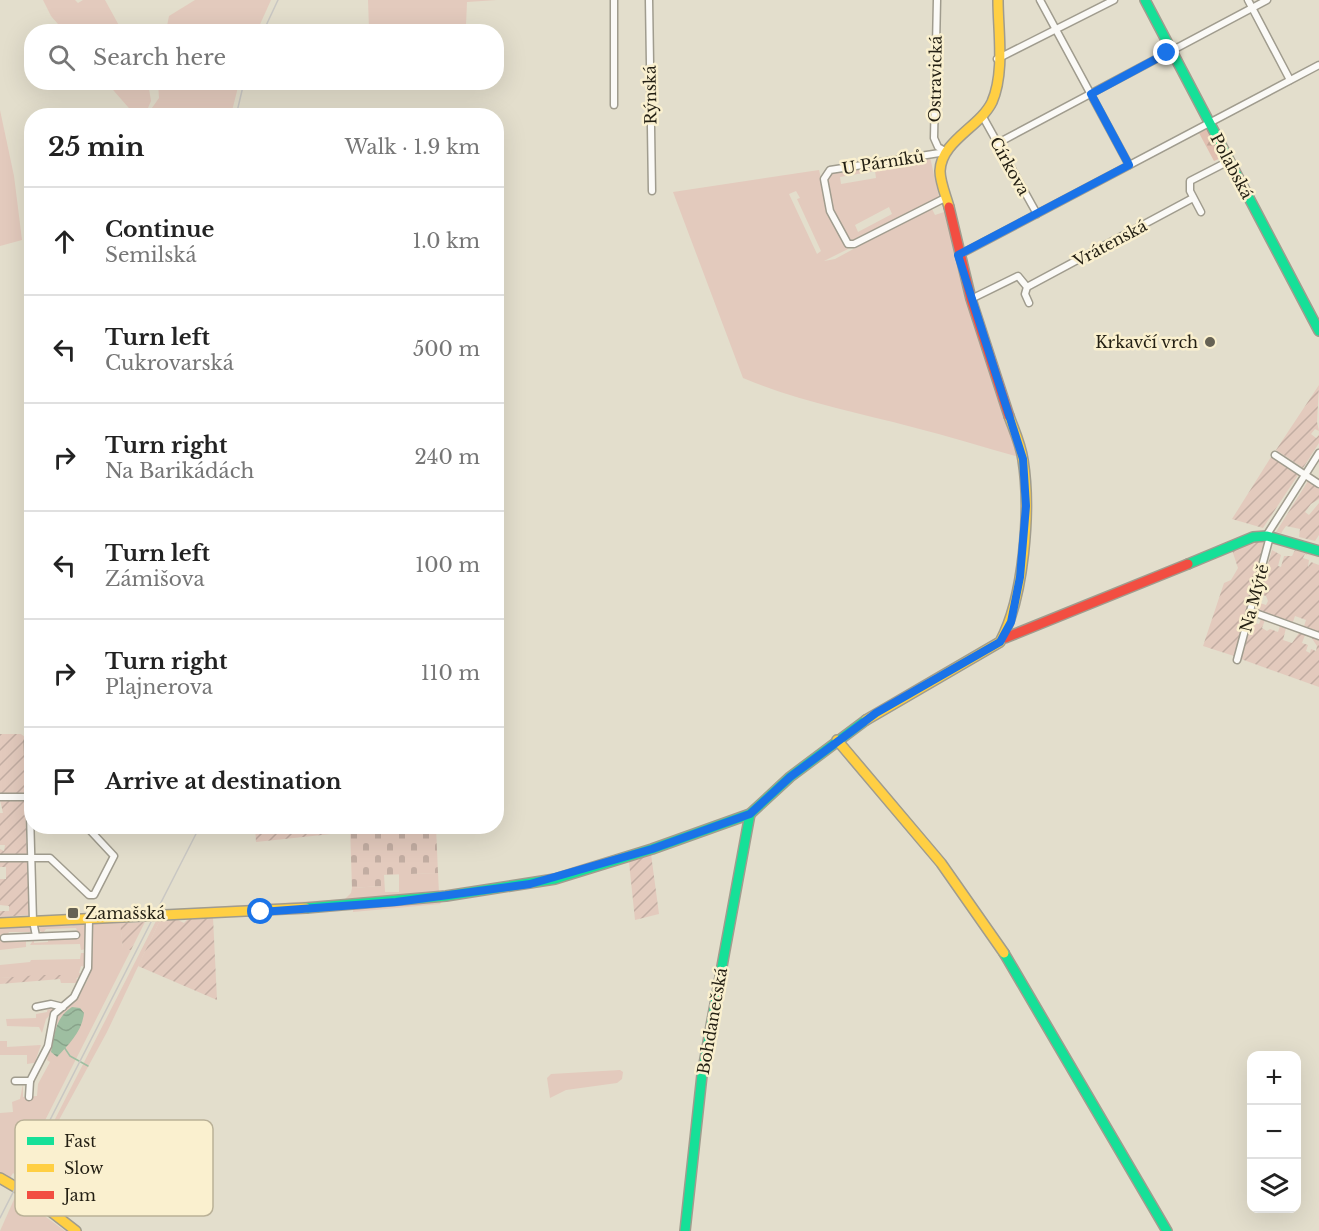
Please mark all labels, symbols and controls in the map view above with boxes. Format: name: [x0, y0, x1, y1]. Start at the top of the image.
search box: [24, 24, 504, 90]
street label: Ostravická: [924, 35, 946, 123]
route end: [1153, 39, 1179, 65]
icon: search: [45, 41, 78, 74]
text: Search here: [93, 44, 226, 71]
street label: Rýnská: [639, 65, 661, 125]
street label: Polabská: [1206, 130, 1258, 202]
text: 25 min: [48, 131, 144, 163]
street label: Církova: [986, 133, 1034, 199]
text: Walk · 1.9 km: [345, 135, 480, 159]
street label: U Párníků: [841, 146, 926, 178]
street label: Vrátenská: [1069, 215, 1150, 271]
text: Continue: [105, 216, 214, 243]
icon: ahead: [48, 225, 81, 258]
text: 1.0 km: [412, 229, 480, 253]
text: Semilská: [105, 243, 197, 267]
text: Turn left: [105, 324, 210, 351]
place label: Krkavčí vrch: [1095, 332, 1198, 352]
icon: left: [48, 333, 81, 366]
marker: Krkavčí vrch: [1203, 335, 1217, 349]
text: 500 m: [413, 337, 480, 361]
text: Cukrovarská: [105, 351, 234, 375]
text: Turn right: [105, 432, 227, 459]
icon: right: [48, 441, 81, 474]
text: 240 m: [415, 445, 480, 469]
text: Na Barikádách: [105, 459, 254, 483]
text: Turn left: [105, 540, 210, 567]
icon: left: [48, 549, 81, 582]
text: 100 m: [415, 553, 480, 577]
street label: Na Mýtě: [1235, 562, 1273, 634]
text: Zámišova: [105, 567, 205, 591]
text: Turn right: [105, 648, 227, 675]
icon: right: [48, 657, 81, 690]
text: 110 m: [421, 661, 480, 685]
text: Plajnerova: [105, 675, 213, 699]
icon: arrive: [48, 765, 81, 798]
text: Arrive at destination: [105, 768, 342, 795]
route start: [247, 898, 273, 924]
place label: Zamašská: [85, 903, 166, 923]
marker: Zamašská: [66, 906, 80, 920]
street label: Bohdanečská: [693, 966, 731, 1076]
map controls: [1247, 1051, 1301, 1213]
button: +: [1247, 1051, 1301, 1105]
button: −: [1247, 1105, 1301, 1159]
legend: [15, 1120, 213, 1216]
text: Fast: [64, 1131, 96, 1151]
text: Slow: [64, 1158, 104, 1178]
button: layers: [1247, 1159, 1301, 1213]
text: Jam: [62, 1185, 96, 1205]

